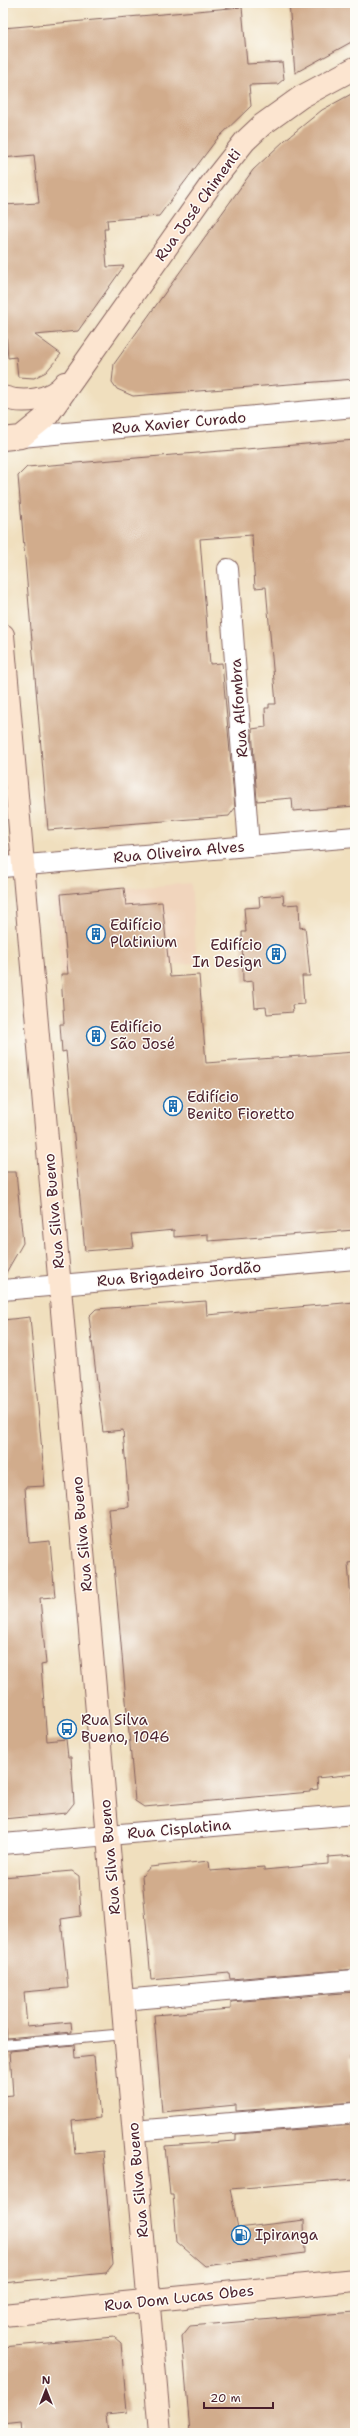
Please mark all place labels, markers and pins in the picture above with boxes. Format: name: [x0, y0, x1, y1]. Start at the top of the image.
place label: Edifício Platinium: [110, 915, 177, 952]
building icon: Edifício Platinium: [85, 923, 107, 945]
place label: Edifício In Design: [192, 935, 262, 972]
building icon: Edifício In Design: [265, 943, 287, 965]
place label: Edifício São José: [110, 1017, 175, 1054]
building icon: Edifício São José: [85, 1025, 107, 1047]
place label: Edifício Benito Fioretto: [187, 1087, 295, 1124]
building icon: Edifício Benito Fioretto: [162, 1095, 184, 1117]
place label: Rua Silva Bueno, 1046: [81, 1710, 170, 1747]
bus stop icon: Rua Silva Bueno, 1046: [56, 1718, 78, 1740]
fuel station icon: Ipiranga: [230, 2224, 252, 2246]
place label: Ipiranga: [255, 2225, 319, 2245]

